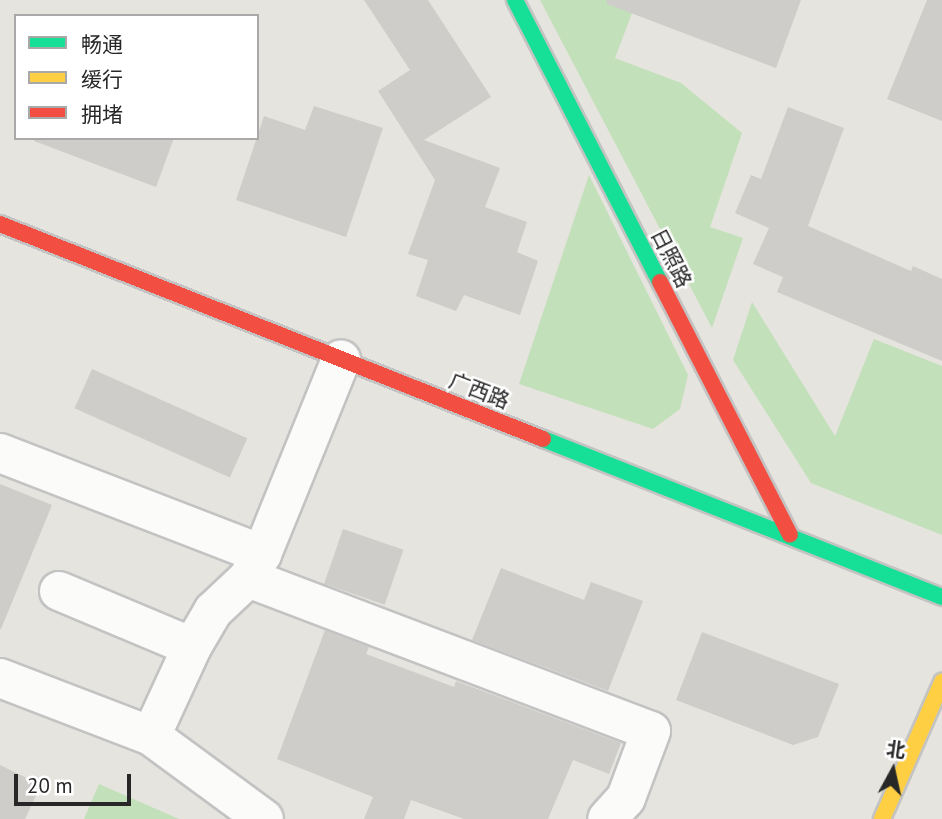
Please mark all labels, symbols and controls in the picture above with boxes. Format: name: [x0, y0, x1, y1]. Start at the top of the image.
legend: [14, 14, 259, 140]
text: 畅通: [81, 31, 123, 58]
text: 缓行: [81, 66, 123, 93]
text: 拥堵: [81, 101, 123, 128]
street label: 日照路: [645, 224, 697, 292]
street label: 广西路: [445, 368, 513, 414]
north arrow: [858, 735, 928, 805]
text: 北: [885, 736, 907, 762]
scale bar: [18, 760, 135, 804]
text: 20 m: [27, 772, 73, 799]

